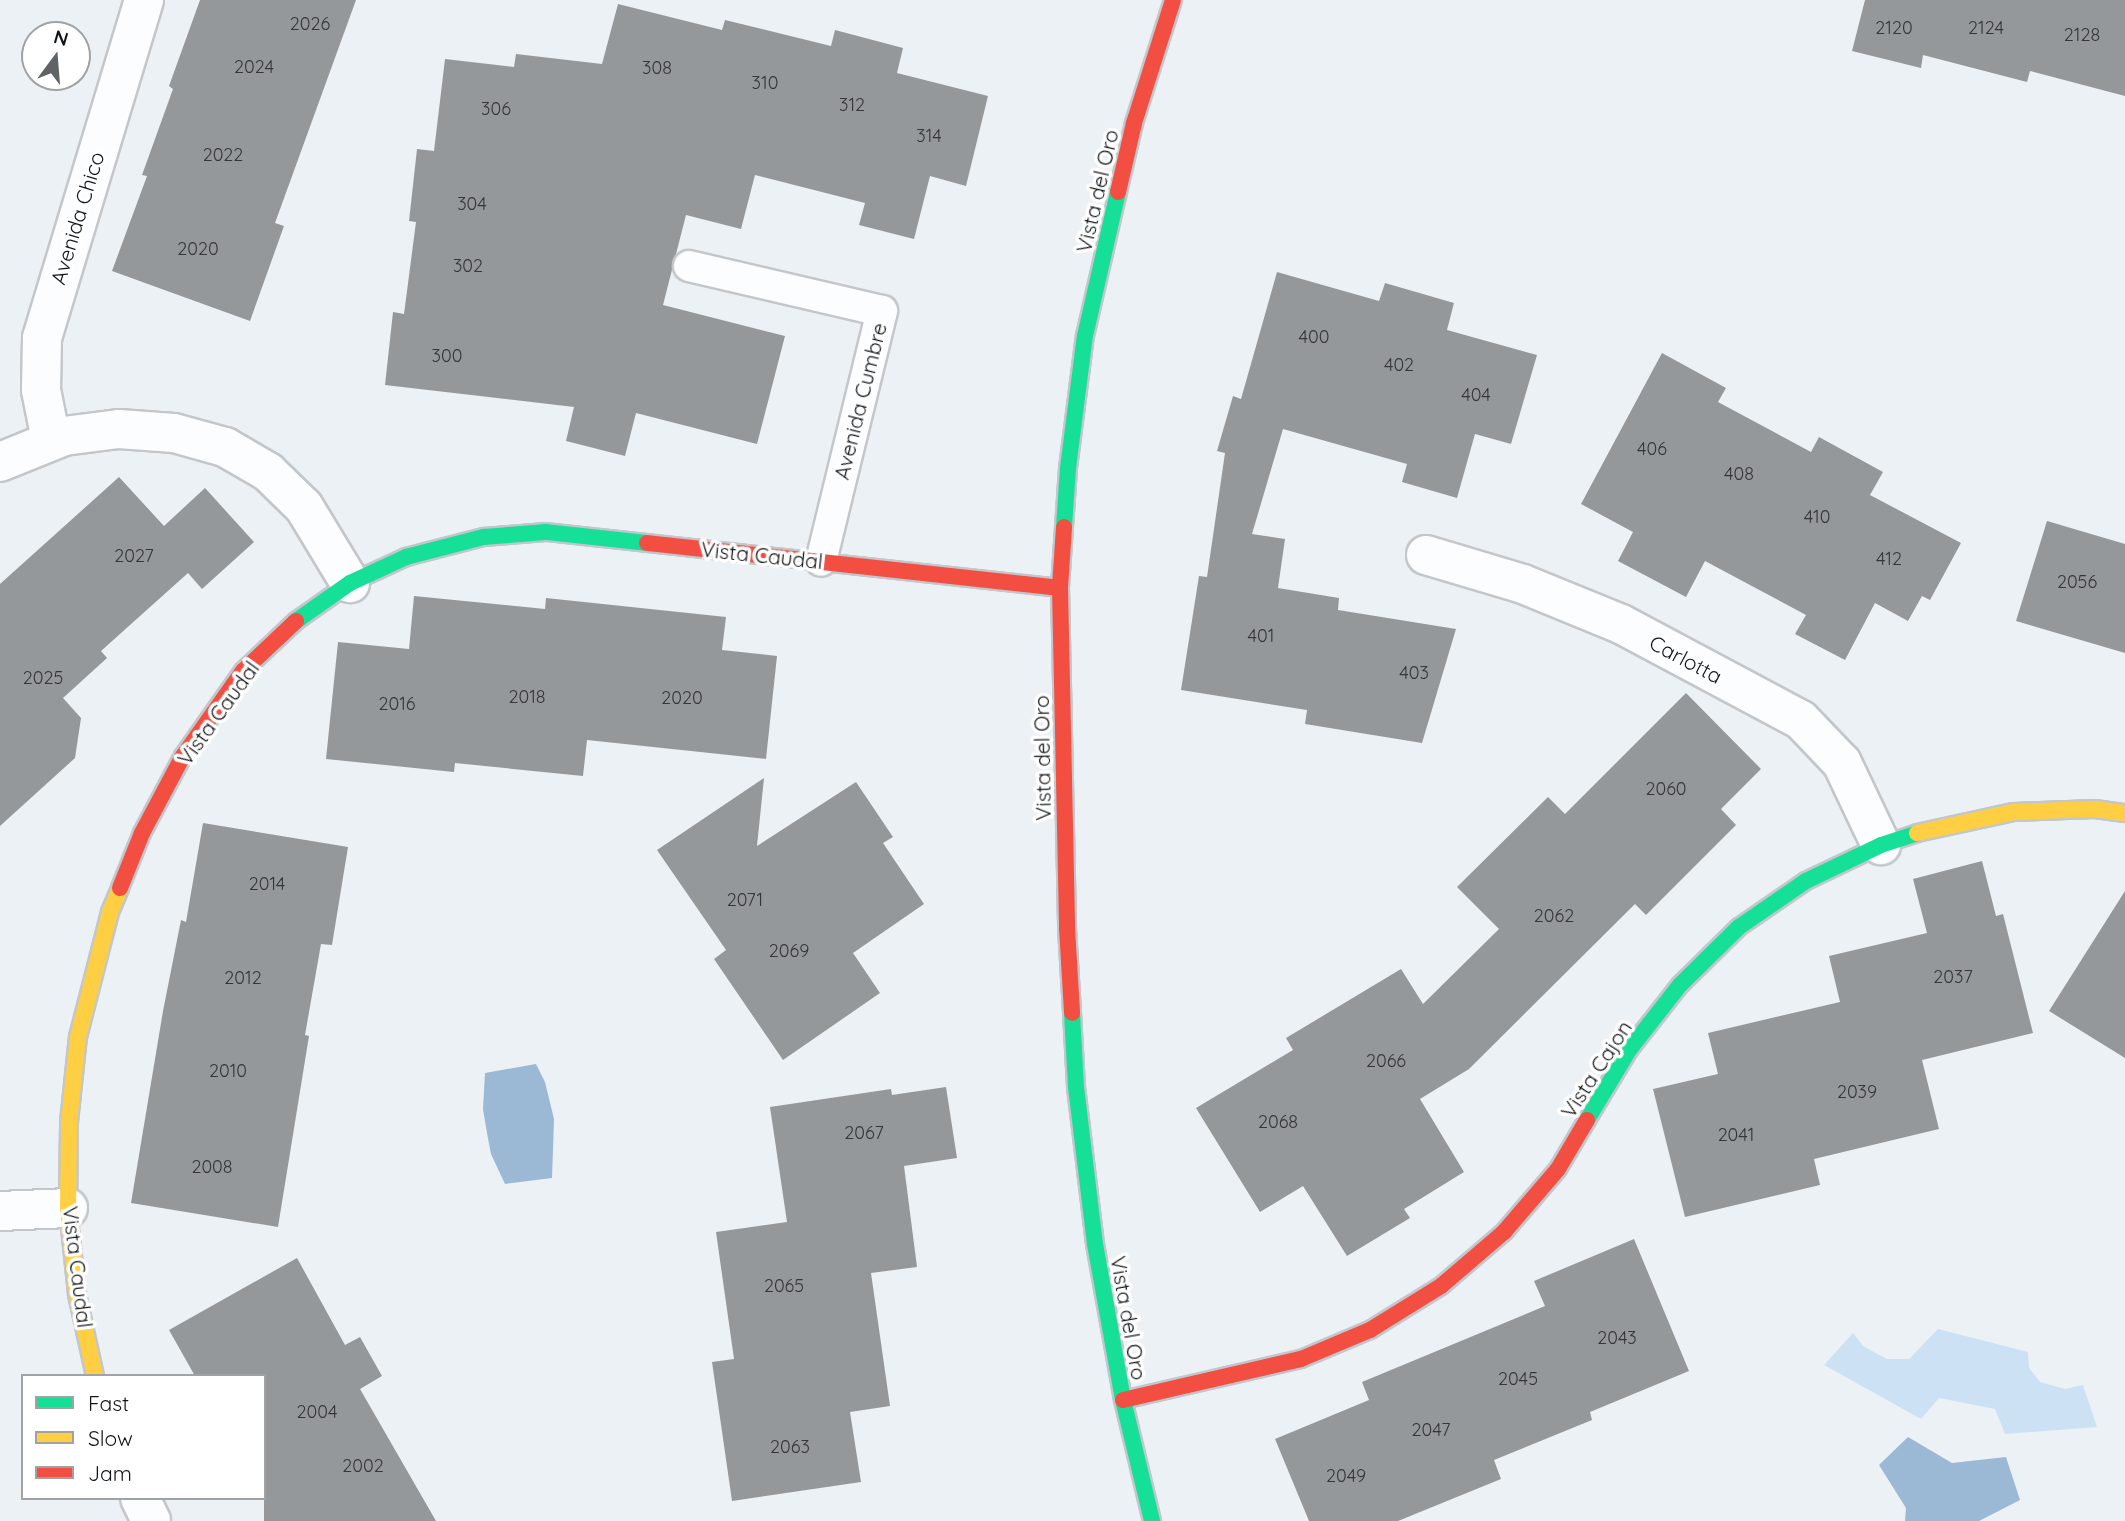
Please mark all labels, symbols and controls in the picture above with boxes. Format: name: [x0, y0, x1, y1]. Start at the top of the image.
house number: 2026: [290, 13, 330, 35]
house number: 2120: [1875, 17, 1913, 39]
house number: 2124: [1968, 17, 2004, 39]
north arrow: [21, 21, 91, 91]
text: N: [51, 24, 71, 51]
house number: 2128: [2064, 24, 2100, 46]
house number: 2024: [234, 56, 274, 78]
house number: 308: [642, 57, 672, 79]
house number: 310: [752, 72, 778, 94]
house number: 312: [839, 94, 865, 116]
house number: 306: [481, 98, 511, 120]
house number: 314: [916, 125, 942, 147]
street label: Vista del Oro: [1071, 127, 1123, 255]
house number: 2022: [203, 144, 243, 166]
street label: Avenida Chico: [45, 149, 109, 287]
house number: 304: [457, 193, 487, 215]
house number: 2020: [177, 238, 219, 260]
house number: 302: [453, 255, 483, 277]
street label: Avenida Cumbre: [828, 320, 892, 482]
house number: 400: [1299, 326, 1329, 348]
house number: 300: [432, 345, 462, 367]
house number: 402: [1384, 354, 1414, 376]
house number: 404: [1461, 384, 1491, 406]
house number: 406: [1637, 438, 1667, 460]
house number: 408: [1724, 463, 1754, 485]
house number: 410: [1804, 506, 1830, 528]
street label: Vista Caudal: [700, 536, 824, 574]
house number: 2027: [114, 545, 154, 567]
house number: 412: [1876, 548, 1902, 570]
house number: 2056: [2057, 571, 2097, 593]
house number: 401: [1248, 625, 1274, 647]
street label: Carlotta: [1645, 629, 1727, 689]
street label: Vista Caudal: [172, 656, 264, 770]
house number: 403: [1399, 662, 1429, 684]
house number: 2025: [23, 667, 63, 689]
house number: 2018: [508, 686, 546, 708]
house number: 2020: [661, 687, 703, 709]
house number: 2016: [378, 693, 416, 715]
street label: Vista del Oro: [1028, 695, 1056, 821]
house number: 2060: [1645, 778, 1687, 800]
house number: 2014: [249, 873, 285, 895]
house number: 2071: [727, 889, 763, 911]
house number: 2062: [1534, 905, 1574, 927]
house number: 2069: [769, 940, 809, 962]
house number: 2037: [1933, 966, 1973, 988]
house number: 2012: [224, 967, 262, 989]
street label: Vista Cajon: [1555, 1016, 1637, 1122]
house number: 2066: [1366, 1050, 1406, 1072]
house number: 2010: [209, 1060, 247, 1082]
house number: 2039: [1837, 1081, 1877, 1103]
house number: 2068: [1258, 1111, 1298, 1133]
house number: 2067: [844, 1122, 884, 1144]
house number: 2041: [1718, 1124, 1754, 1146]
house number: 2008: [191, 1156, 233, 1178]
street label: Vista Caudal: [58, 1205, 98, 1329]
street label: Vista del Oro: [1106, 1254, 1152, 1382]
house number: 2065: [764, 1275, 804, 1297]
house number: 2043: [1597, 1327, 1637, 1349]
house number: 2045: [1498, 1368, 1538, 1390]
legend: [21, 1374, 266, 1500]
text: Fast: [88, 1390, 129, 1416]
house number: 2004: [297, 1401, 337, 1423]
house number: 2047: [1412, 1419, 1450, 1441]
text: Slow: [88, 1425, 133, 1451]
house number: 2063: [770, 1436, 810, 1458]
house number: 2002: [342, 1455, 384, 1477]
text: Jam: [88, 1460, 132, 1486]
house number: 2049: [1326, 1465, 1366, 1487]

